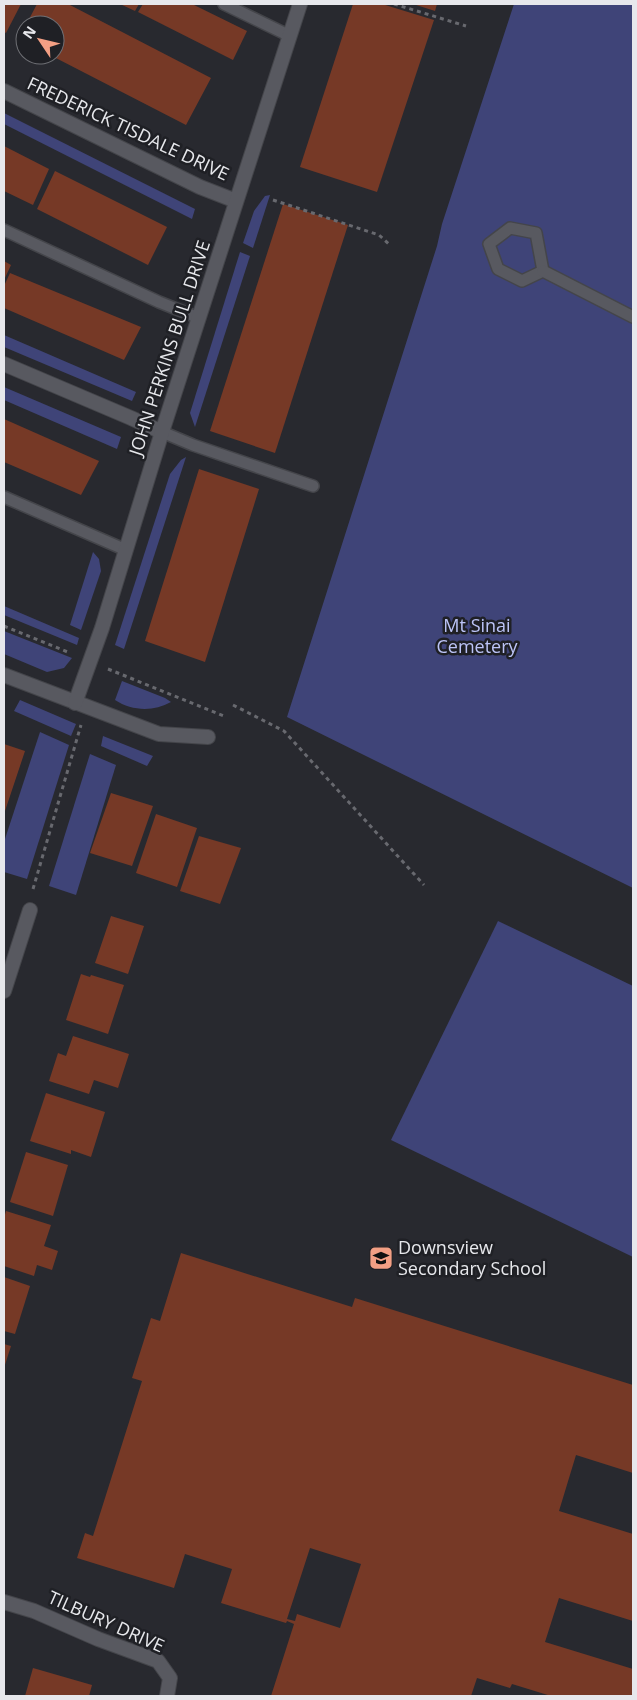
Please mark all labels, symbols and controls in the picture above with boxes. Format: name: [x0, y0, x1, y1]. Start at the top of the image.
north arrow: [15, 15, 65, 65]
text: N: [18, 22, 40, 42]
street label: FREDERICK TISDALE DRIVE: [24, 71, 233, 185]
street label: JOHN PERKINS BULL DRIVE: [122, 237, 215, 460]
park label: Mt Sinai Cemetery: [436, 613, 519, 658]
place label: Downsview Secondary School: [398, 1235, 546, 1280]
school or university icon: Downsview Secondary School: [368, 1245, 394, 1271]
street label: TILBURY DRIVE: [44, 1585, 168, 1657]

